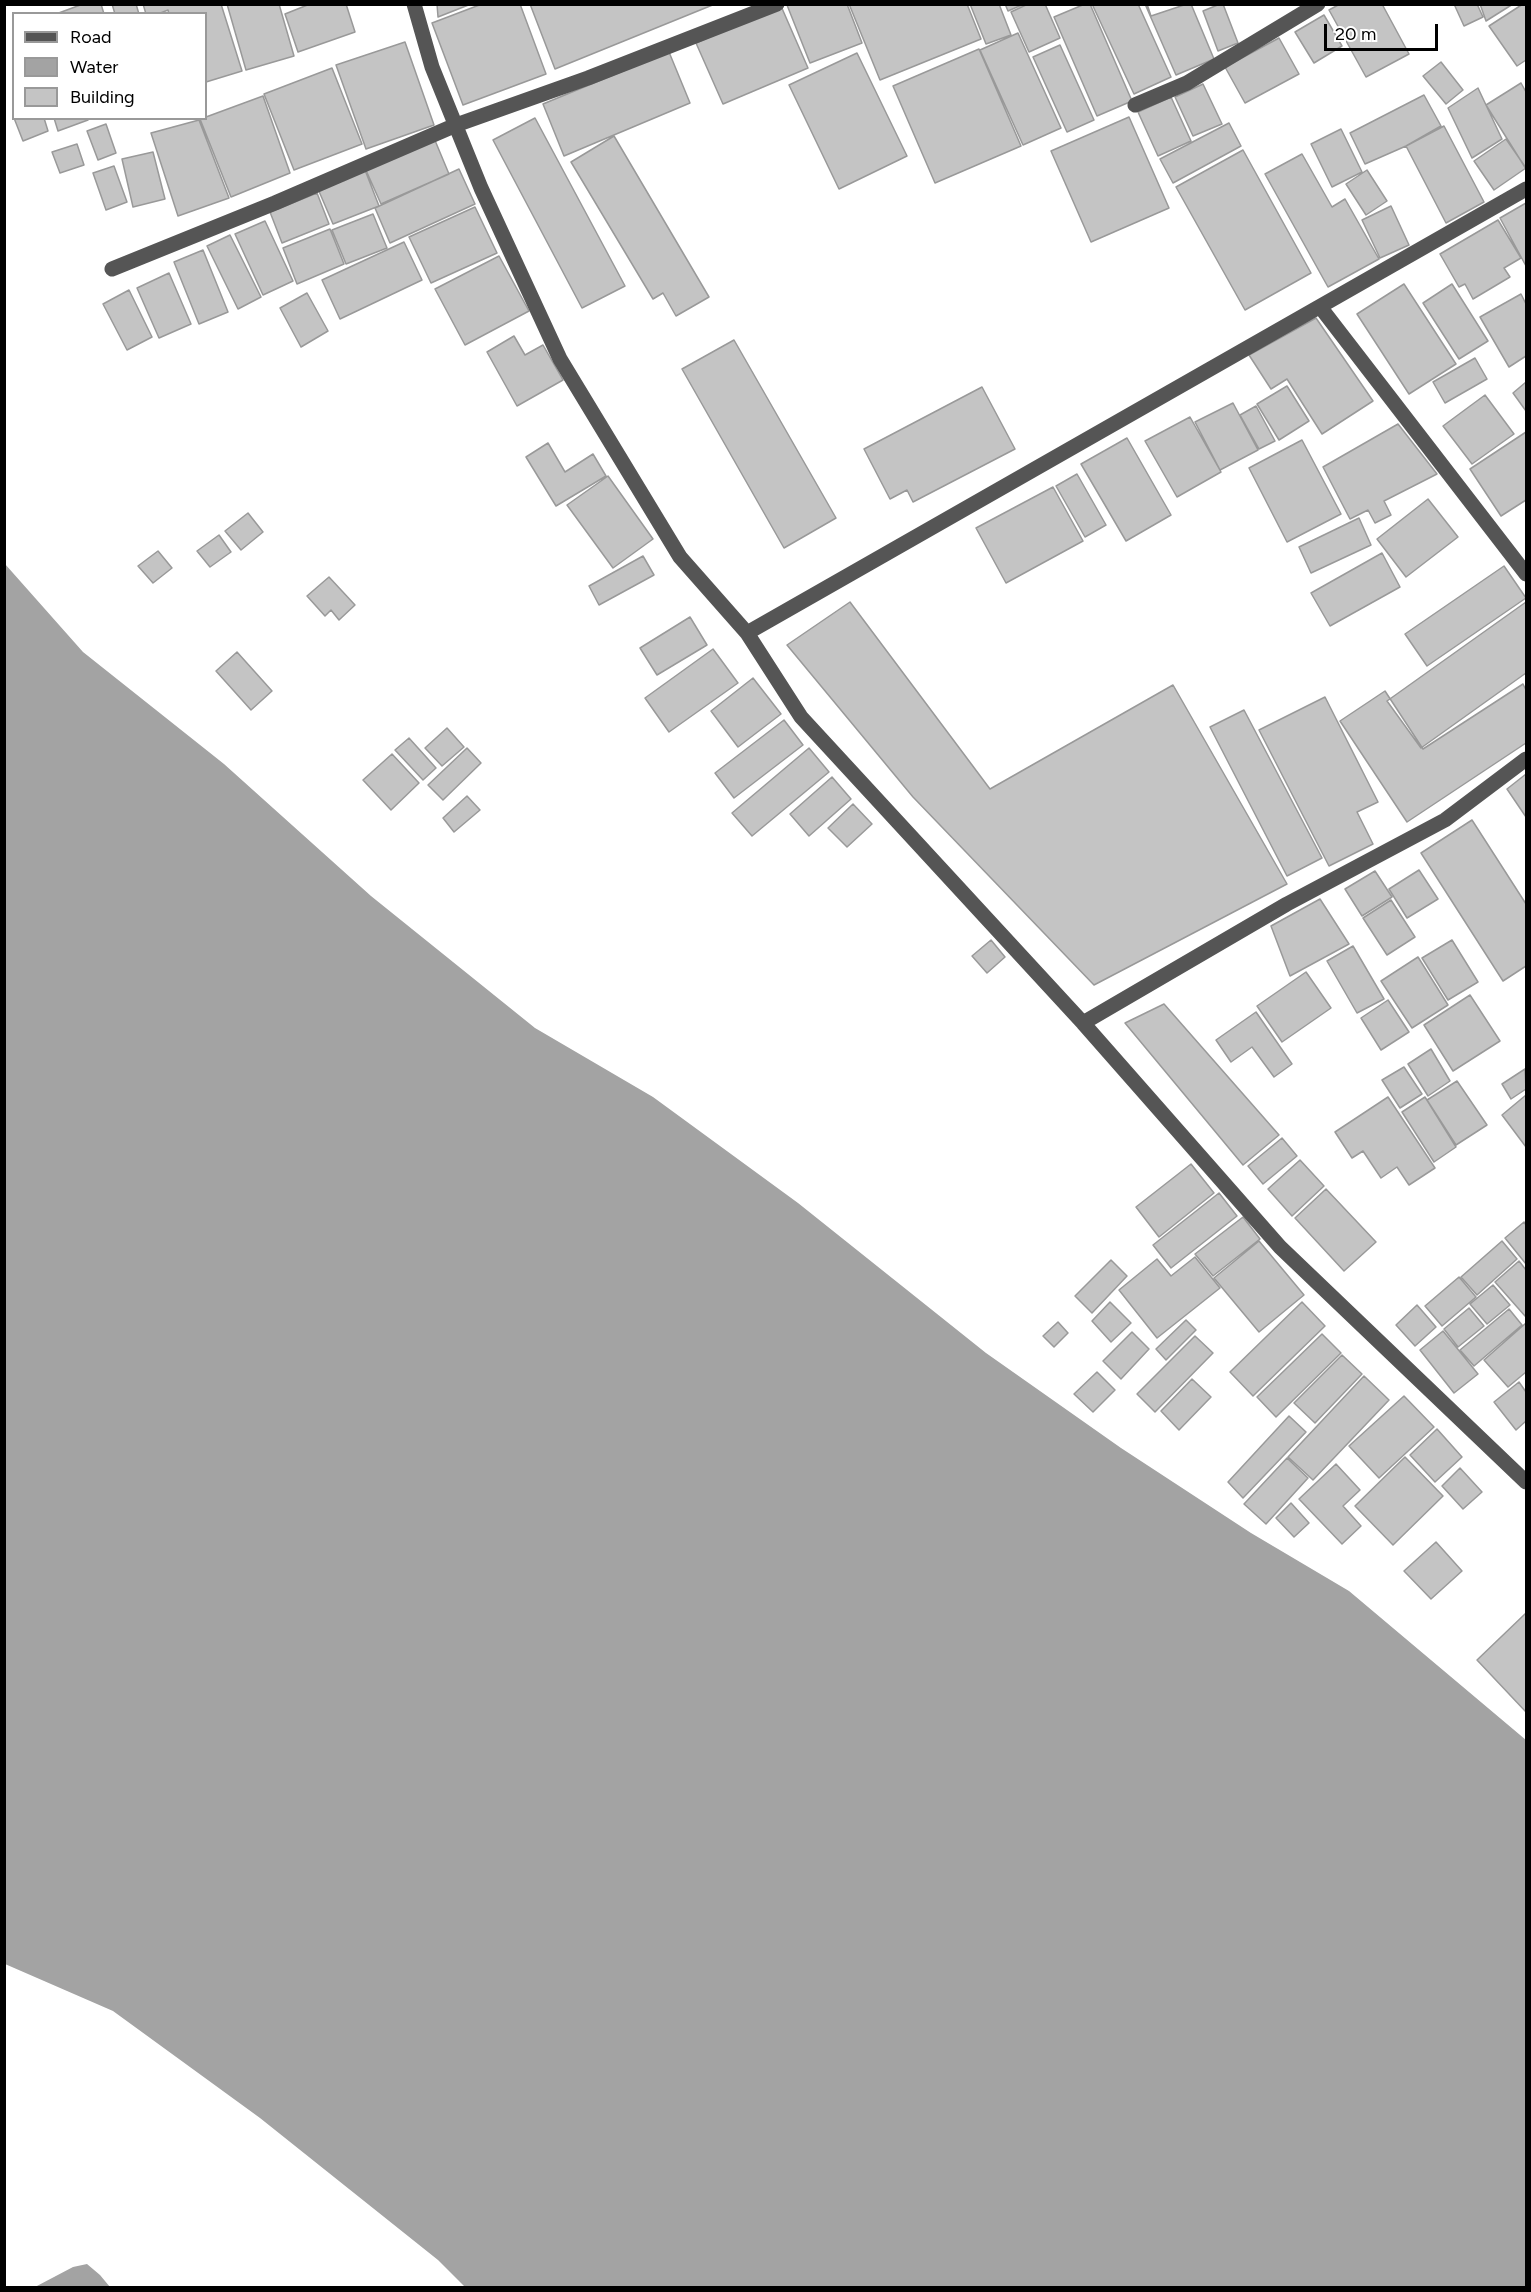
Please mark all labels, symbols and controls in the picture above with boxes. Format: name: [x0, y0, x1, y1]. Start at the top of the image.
legend: [12, 12, 207, 120]
scale bar: [1327, 12, 1441, 50]
text: 20 m: [1335, 23, 1376, 45]
text: Road: [70, 26, 111, 48]
text: Water: [70, 56, 118, 78]
text: Building: [70, 86, 135, 108]

